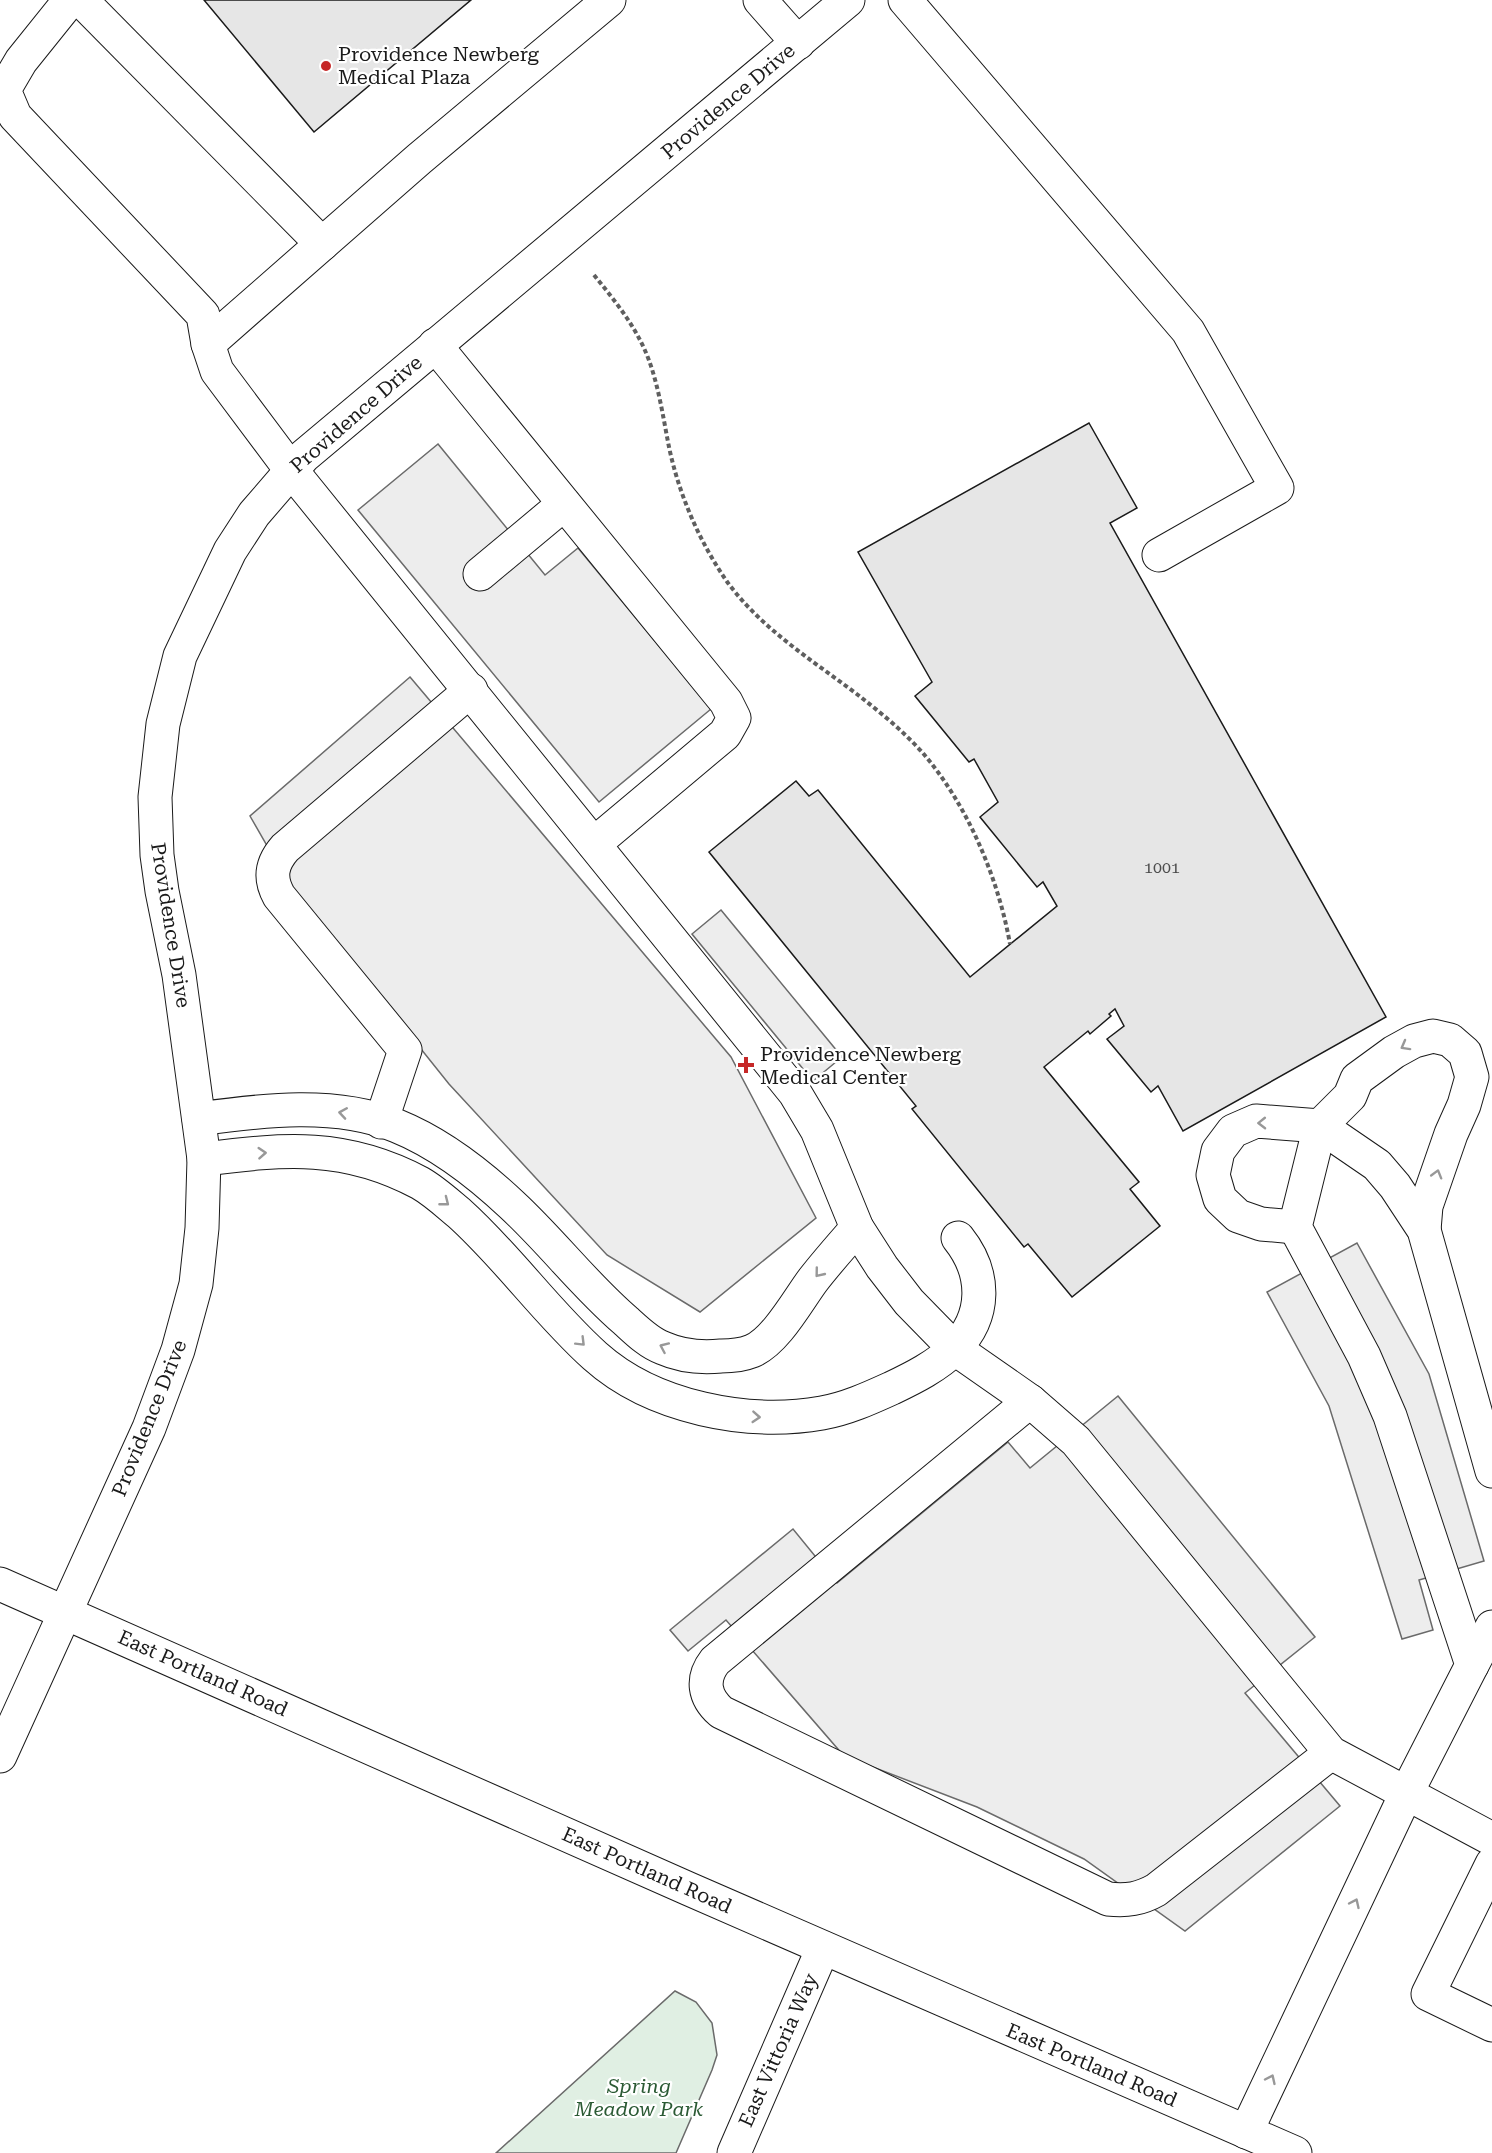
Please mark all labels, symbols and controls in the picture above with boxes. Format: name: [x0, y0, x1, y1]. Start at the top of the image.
street label: Providence Drive: [656, 38, 800, 164]
place label: Providence Newberg Medical Plaza: [338, 42, 540, 89]
marker: Providence Newberg Medical Plaza: [319, 59, 333, 73]
street label: Providence Drive: [285, 350, 427, 478]
street label: Providence Drive: [146, 841, 196, 1009]
house number: 1001: [1144, 858, 1180, 877]
one-way arrow: [1401, 1038, 1411, 1050]
place label: Providence Newberg Medical Center: [760, 1042, 962, 1089]
marker: Providence Newberg Medical Center: [737, 1056, 755, 1074]
one-way arrow: [338, 1108, 347, 1120]
one-way arrow: [1258, 1117, 1267, 1129]
one-way arrow: [258, 1146, 267, 1159]
one-way arrow: [1430, 1169, 1442, 1180]
one-way arrow: [438, 1195, 449, 1206]
one-way arrow: [816, 1266, 827, 1277]
one-way arrow: [573, 1334, 584, 1345]
street label: Providence Drive: [107, 1336, 191, 1500]
one-way arrow: [659, 1342, 670, 1354]
one-way arrow: [751, 1410, 760, 1423]
street label: East Portland Road: [114, 1625, 292, 1721]
street label: East Portland Road: [558, 1822, 736, 1918]
one-way arrow: [1347, 1898, 1359, 1909]
street label: East Vittoria Way: [733, 1969, 823, 2130]
street label: East Portland Road: [1003, 2018, 1181, 2112]
park label: Spring Meadow Park: [574, 2074, 703, 2121]
one-way arrow: [1264, 2074, 1276, 2085]

